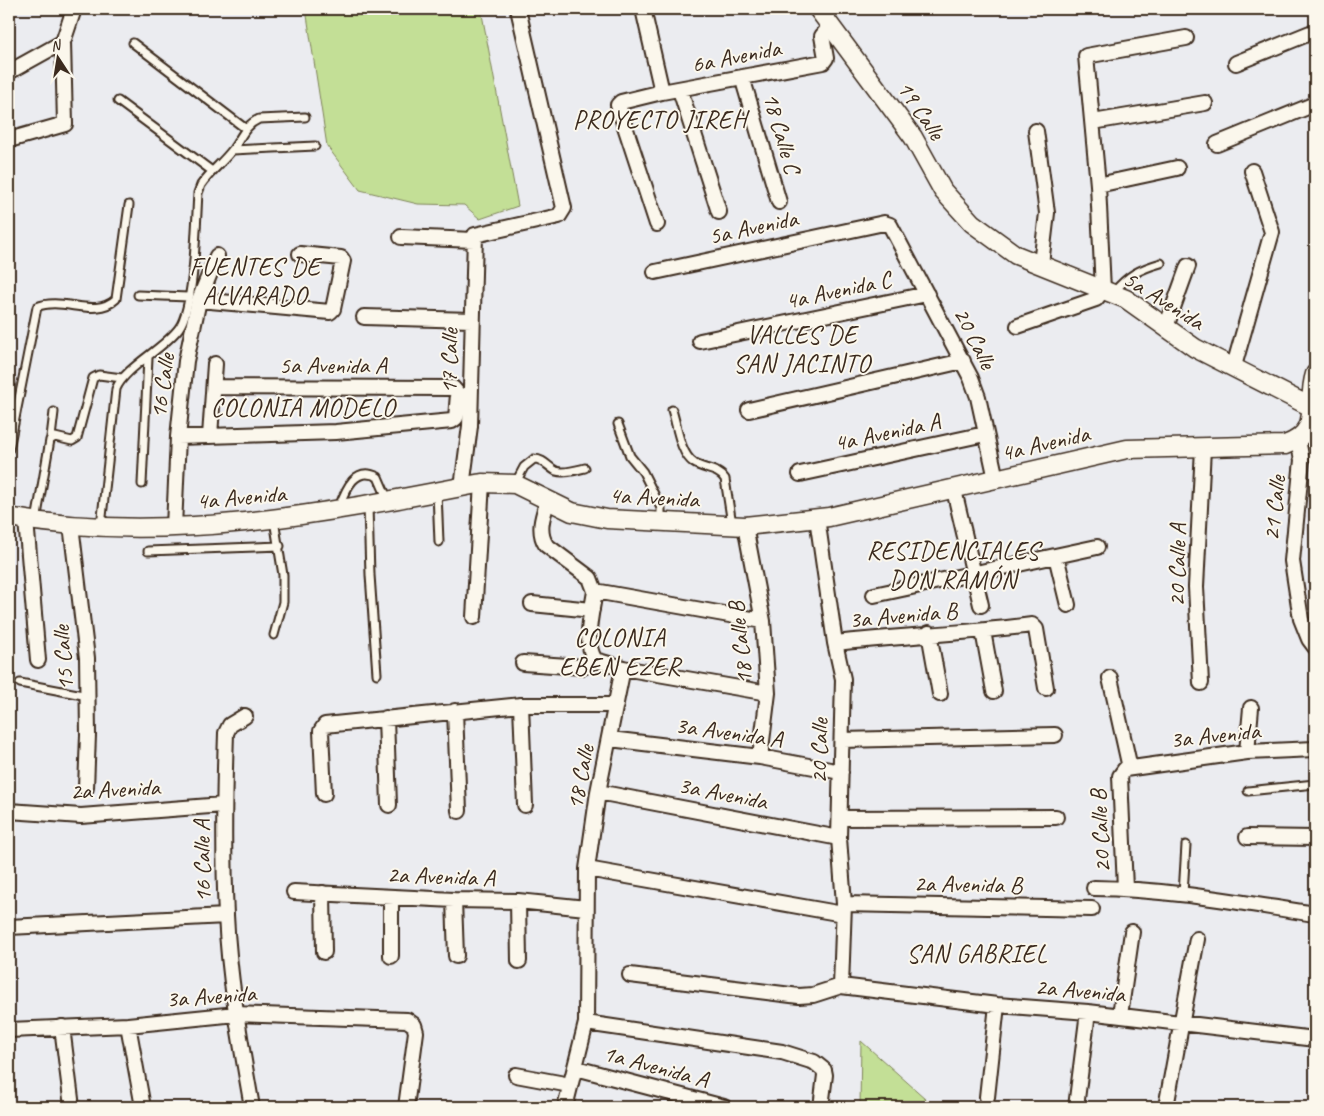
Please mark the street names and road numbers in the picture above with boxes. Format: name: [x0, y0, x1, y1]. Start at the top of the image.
street label: 6a Avenida: [689, 32, 785, 79]
street label: 19 Calle: [890, 75, 953, 147]
street label: 18 Calle C: [756, 89, 809, 180]
street label: 5a Avenida: [706, 203, 802, 251]
street label: 5a Avenida: [1118, 263, 1211, 337]
street label: 4a Avenida C: [782, 264, 896, 316]
street label: 20 Calle: [947, 302, 1004, 376]
street label: 17 Calle: [433, 326, 465, 394]
street label: 16 Calle: [143, 349, 182, 420]
street label: 5a Avenida A: [279, 350, 388, 380]
street label: 4a Avenida A: [831, 406, 944, 458]
street label: 4a Avenida: [998, 418, 1094, 468]
street label: 21 Calle: [1256, 472, 1293, 542]
street label: 4a Avenida: [195, 478, 289, 516]
street label: 4a Avenida: [608, 480, 701, 514]
street label: 20 Calle A: [1161, 522, 1193, 607]
street label: 3a Avenida B: [848, 595, 960, 635]
street label: 18 Calle B: [721, 598, 759, 686]
street label: 15 Calle: [46, 622, 80, 692]
street label: 3a Avenida A: [674, 710, 785, 754]
street label: 3a Avenida: [1169, 715, 1263, 755]
street label: 20 Calle: [803, 716, 835, 784]
street label: 18 Calle: [559, 740, 601, 812]
street label: 3a Avenida: [676, 770, 772, 817]
street label: 2a Avenida: [69, 772, 162, 806]
street label: 20 Calle B: [1083, 787, 1117, 873]
street label: 16 Calle A: [186, 818, 218, 903]
street label: 2a Avenida A: [387, 859, 496, 893]
street label: 2a Avenida B: [914, 868, 1024, 900]
street label: 2a Avenida: [1034, 971, 1128, 1009]
street label: 3a Avenida: [165, 978, 258, 1014]
street label: 1a Avenida A: [600, 1038, 713, 1095]

